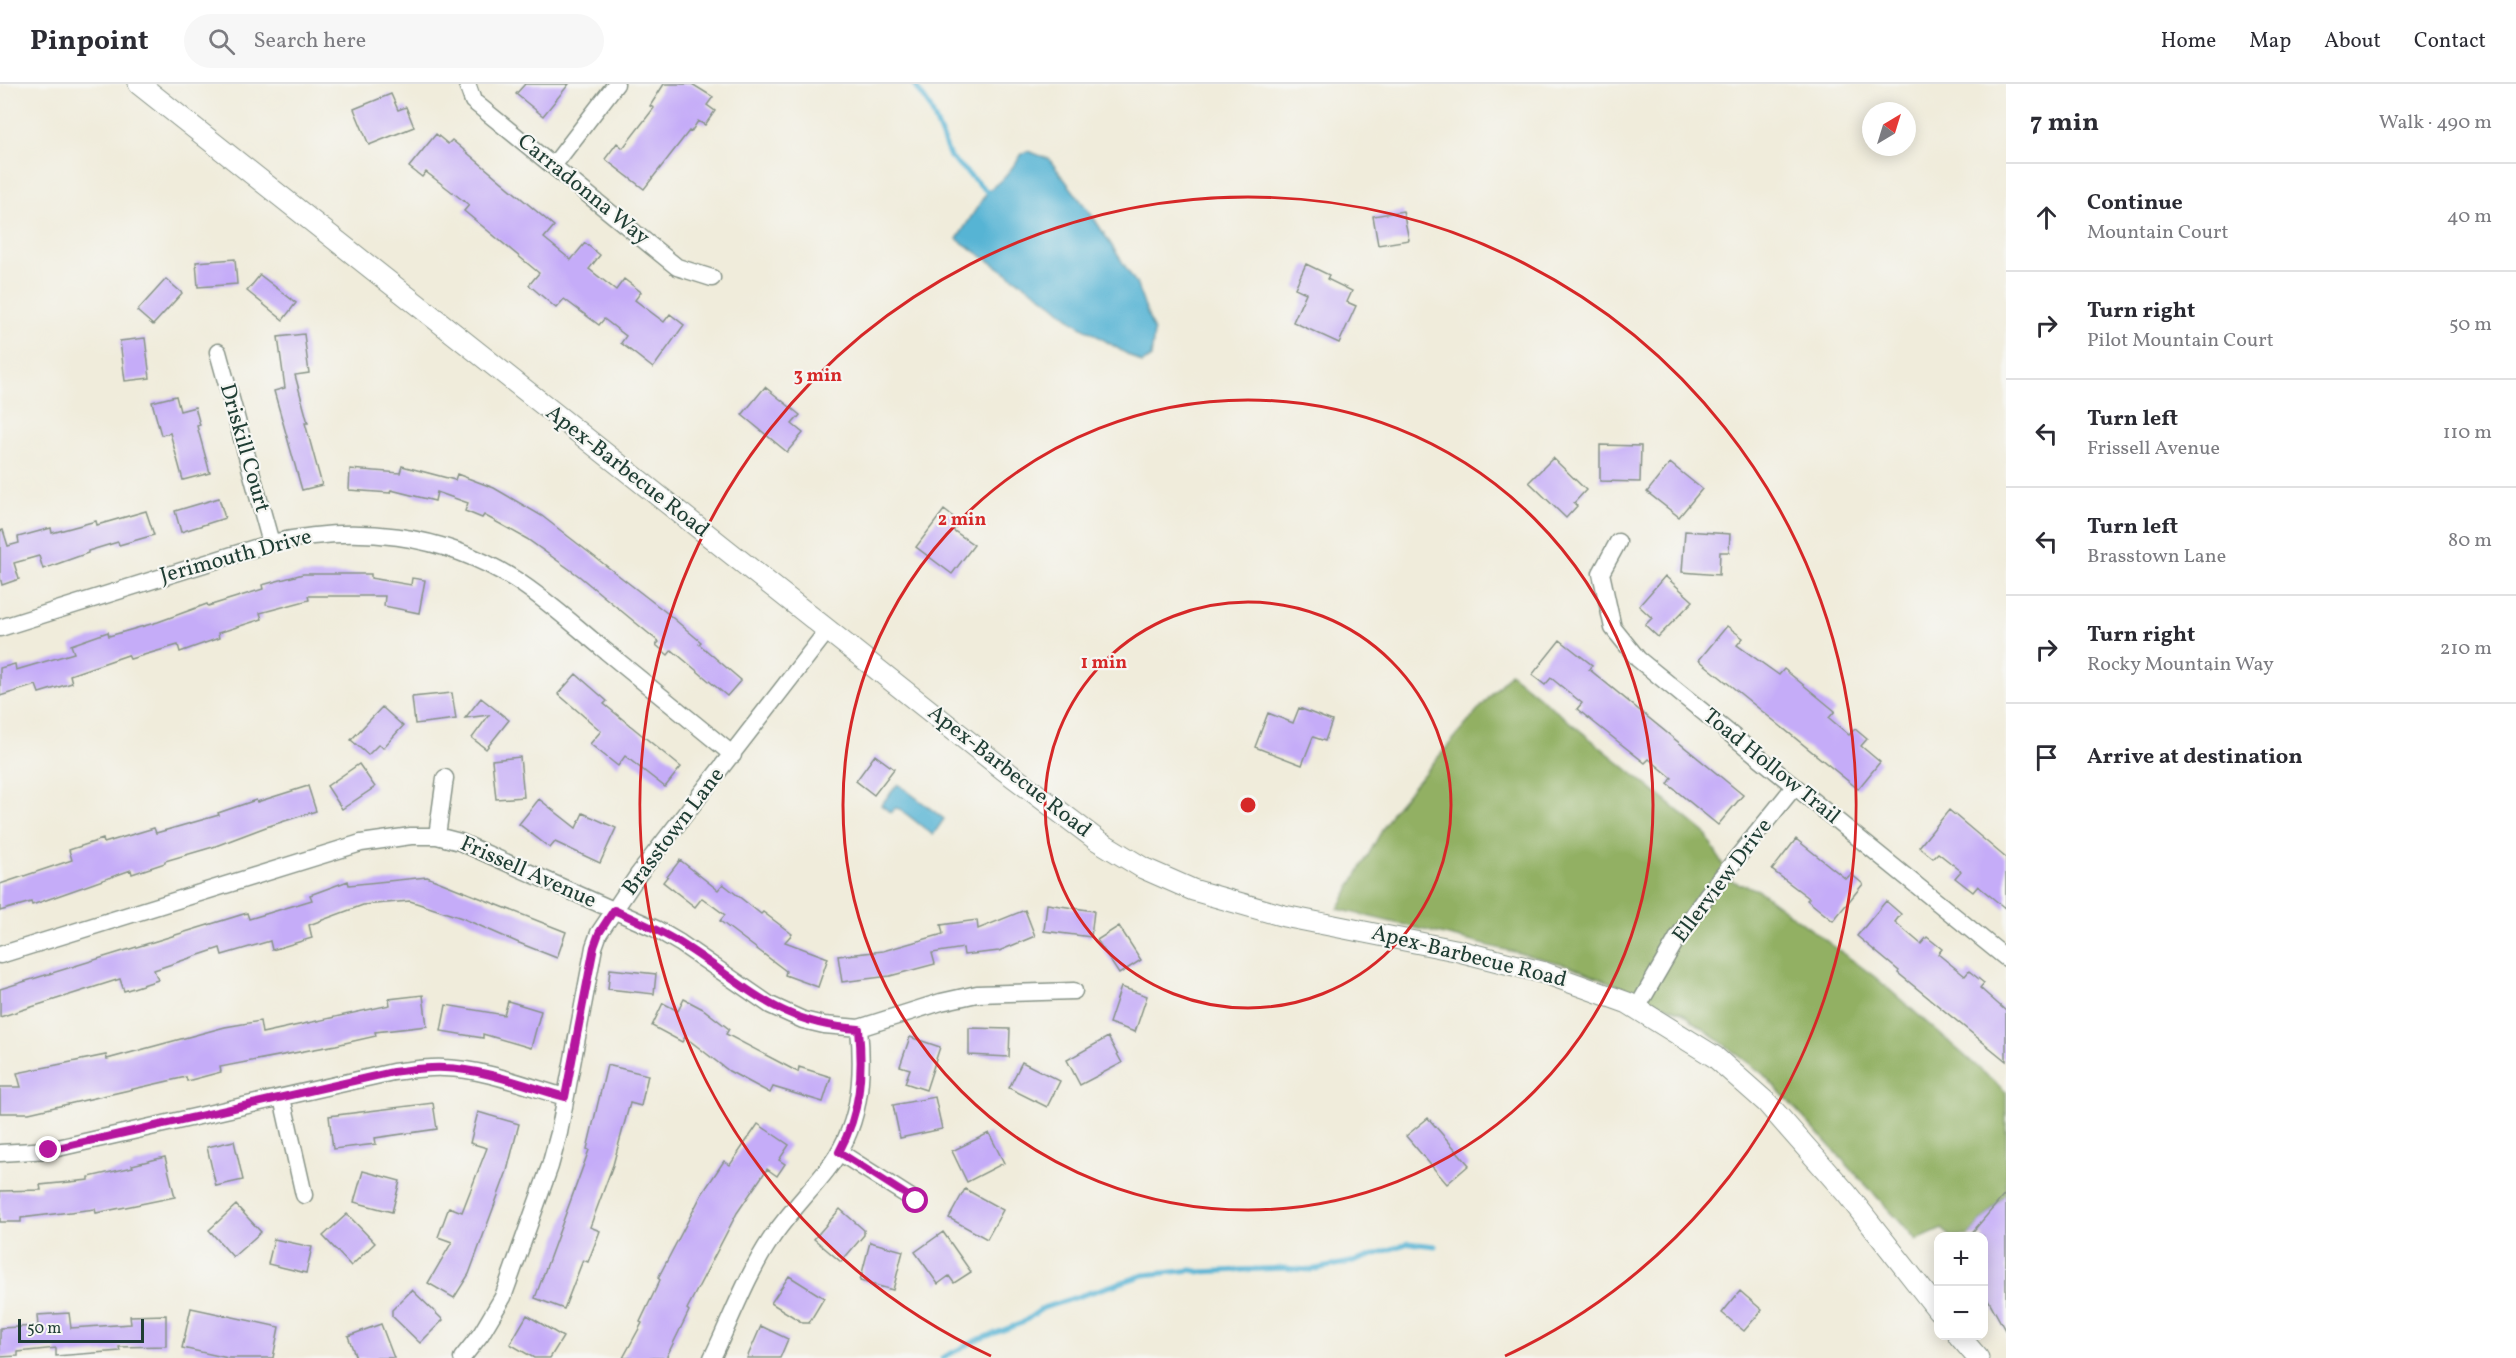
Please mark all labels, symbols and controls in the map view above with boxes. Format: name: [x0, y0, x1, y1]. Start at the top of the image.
search box: [184, 14, 604, 68]
text: Pinpoint: [30, 22, 148, 61]
icon: search: [205, 25, 238, 58]
text: Search here: [253, 26, 366, 57]
text: Home: [2161, 27, 2216, 56]
text: Map: [2249, 27, 2291, 56]
text: About: [2324, 27, 2381, 56]
text: Contact: [2414, 27, 2486, 56]
north arrow: [1862, 102, 1916, 156]
text: 7 min: [2030, 105, 2099, 141]
text: Walk · 490 m: [2379, 109, 2492, 137]
street label: Carradonna Way: [510, 127, 656, 253]
text: Continue: [2087, 188, 2183, 219]
icon: ahead: [2030, 201, 2063, 234]
text: 40 m: [2447, 203, 2492, 231]
text: Mountain Court: [2087, 219, 2228, 247]
text: Turn right: [2087, 296, 2195, 327]
icon: right: [2030, 309, 2063, 342]
text: 50 m: [2449, 311, 2492, 339]
text: Pilot Mountain Court: [2087, 327, 2274, 355]
text: 3 min: [794, 364, 842, 389]
street label: Driskill Court: [211, 380, 277, 516]
street label: Apex-Barbecue Road: [539, 398, 715, 546]
text: Turn left: [2087, 404, 2178, 435]
icon: left: [2030, 417, 2063, 450]
text: 110 m: [2443, 419, 2492, 447]
text: Frissell Avenue: [2087, 435, 2220, 463]
text: 2 min: [938, 508, 986, 533]
text: Turn left: [2087, 512, 2178, 543]
street label: Jerimouth Drive: [157, 522, 315, 592]
icon: left: [2030, 525, 2063, 558]
text: 80 m: [2448, 527, 2492, 555]
text: Brasstown Lane: [2087, 543, 2226, 571]
text: Turn right: [2087, 620, 2195, 651]
icon: right: [2030, 633, 2063, 666]
text: 210 m: [2440, 635, 2492, 663]
text: 1 min: [1081, 651, 1127, 676]
text: Rocky Mountain Way: [2087, 651, 2274, 679]
street label: Apex-Barbecue Road: [921, 698, 1097, 846]
street label: Toad Hollow Trail: [1696, 702, 1846, 832]
icon: arrive: [2030, 741, 2063, 774]
text: Arrive at destination: [2087, 742, 2303, 773]
street label: Brasstown Lane: [616, 762, 732, 902]
centre of rings: [1238, 795, 1258, 815]
street label: Ellerview Drive: [1666, 812, 1780, 950]
street label: Frissell Avenue: [455, 829, 601, 917]
street label: Apex-Barbecue Road: [1368, 918, 1570, 996]
route end: [35, 1136, 61, 1162]
route start: [902, 1187, 928, 1213]
map controls: [1934, 1232, 1988, 1340]
button: +: [1934, 1232, 1988, 1286]
button: −: [1934, 1286, 1988, 1340]
scale bar: [18, 1316, 144, 1344]
text: 50 m: [27, 1318, 61, 1340]

